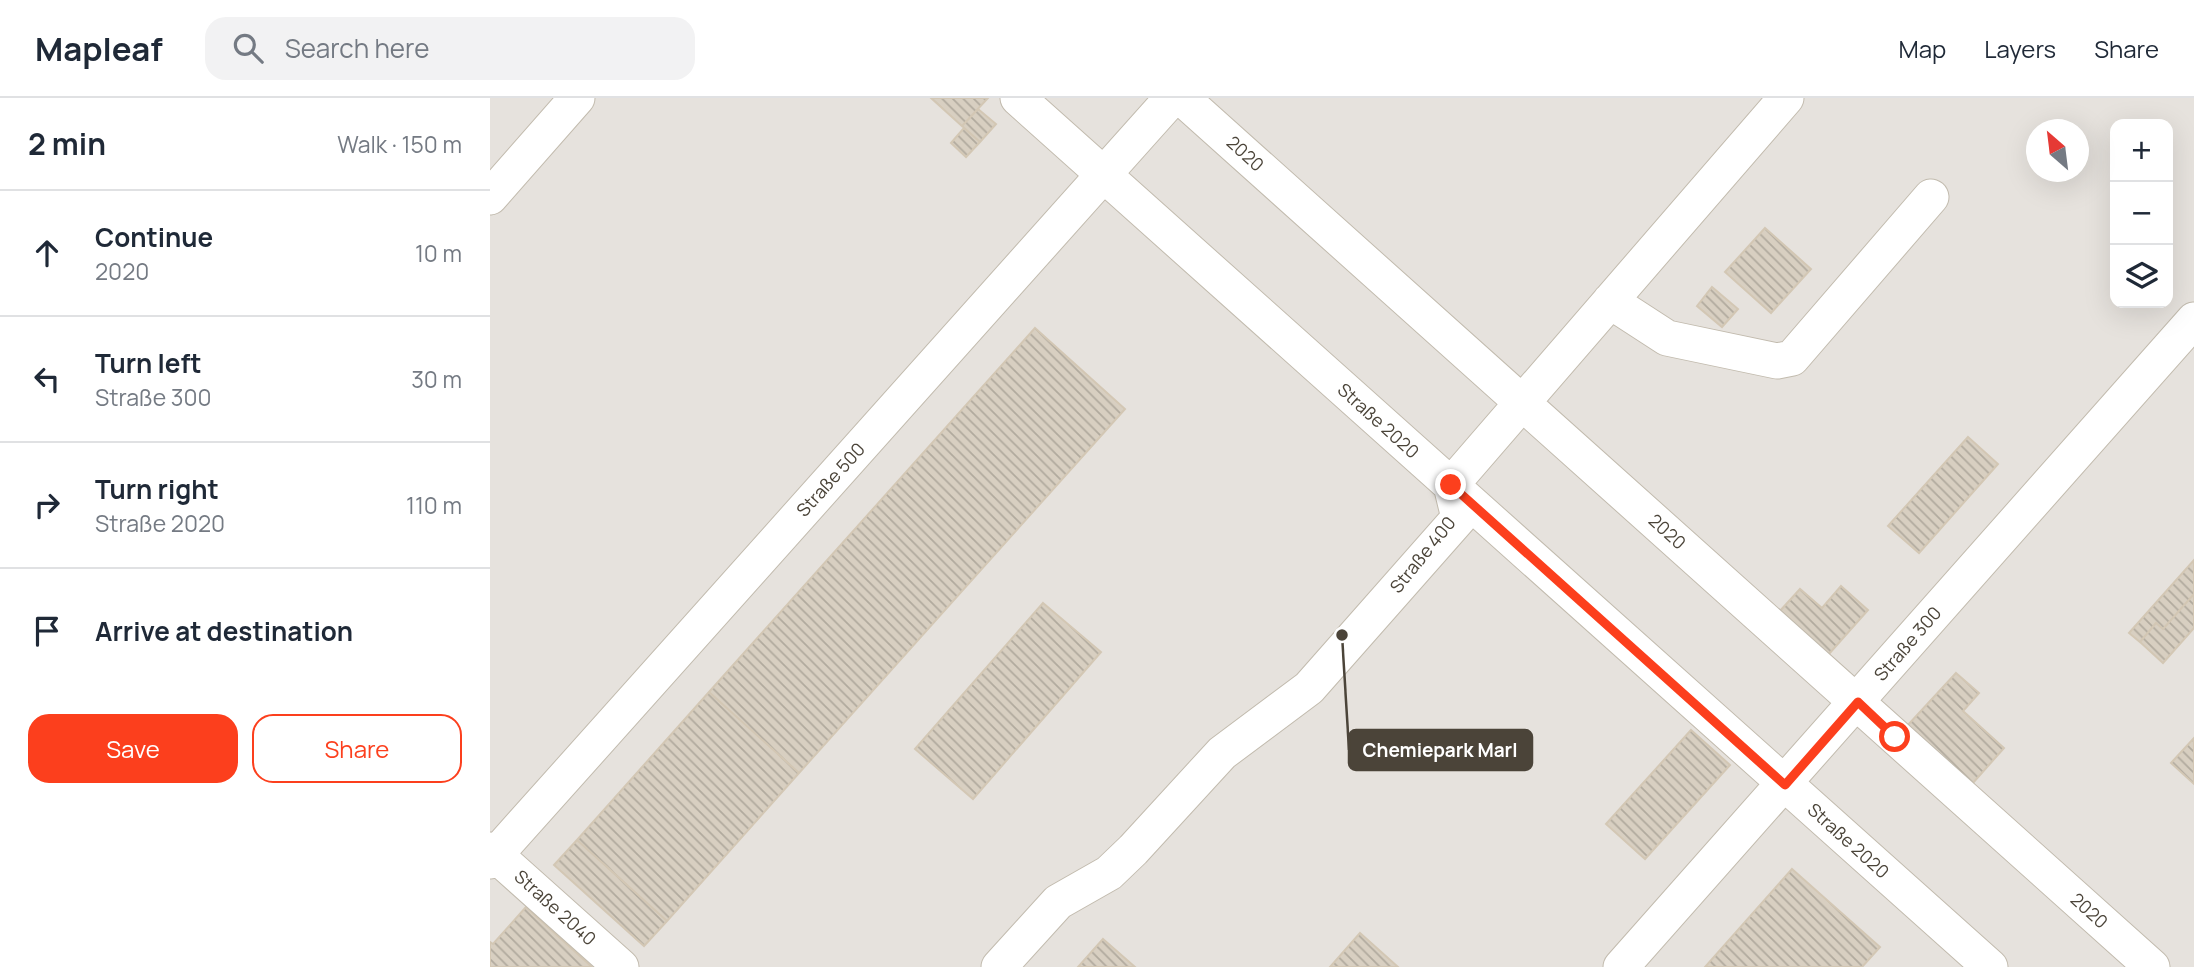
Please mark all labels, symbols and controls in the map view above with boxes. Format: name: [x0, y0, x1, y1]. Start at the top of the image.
search box: [205, 17, 695, 80]
text: Mapleaf: [35, 26, 163, 71]
icon: search: [229, 29, 267, 67]
text: Search here: [285, 30, 429, 66]
text: Map: [1899, 32, 1946, 65]
text: Layers: [1984, 32, 2056, 65]
text: Share: [2094, 32, 2159, 65]
north arrow: [2026, 119, 2089, 182]
map controls: [2110, 119, 2173, 308]
button: +: [2110, 119, 2173, 182]
text: 2 min: [28, 123, 106, 164]
text: Walk · 150 m: [337, 128, 462, 160]
street label: 2020: [1222, 130, 1269, 176]
button: −: [2110, 182, 2173, 245]
text: Continue: [95, 219, 213, 255]
icon: ahead: [28, 234, 66, 272]
text: 10 m: [415, 237, 462, 269]
button: layers: [2110, 245, 2173, 308]
text: 2020: [95, 255, 149, 287]
text: Turn left: [95, 345, 202, 381]
icon: left: [28, 360, 66, 398]
text: 30 m: [411, 363, 462, 395]
street label: Straße 2020: [1333, 377, 1425, 463]
text: Straße 300: [95, 381, 212, 413]
street label: Straße 500: [791, 437, 870, 521]
route end: [1435, 469, 1466, 500]
text: Turn right: [95, 471, 219, 507]
icon: right: [28, 486, 66, 524]
text: 110 m: [406, 489, 462, 521]
text: Straße 2020: [95, 507, 225, 539]
street label: 2020: [1644, 508, 1691, 554]
street label: Straße 400: [1384, 511, 1460, 598]
street label: Straße 300: [1868, 601, 1946, 686]
icon: arrive: [28, 612, 66, 650]
text: Arrive at destination: [95, 613, 353, 649]
button: Save: [28, 714, 238, 783]
button: Share: [252, 714, 462, 783]
route start: [1879, 721, 1910, 752]
callout: Chemiepark Marl: [1349, 730, 1532, 770]
text: Chemiepark Marl: [1363, 737, 1517, 763]
street label: Straße 2020: [1803, 797, 1895, 883]
street label: Straße 2040: [510, 864, 602, 950]
street label: 2020: [2066, 887, 2113, 933]

